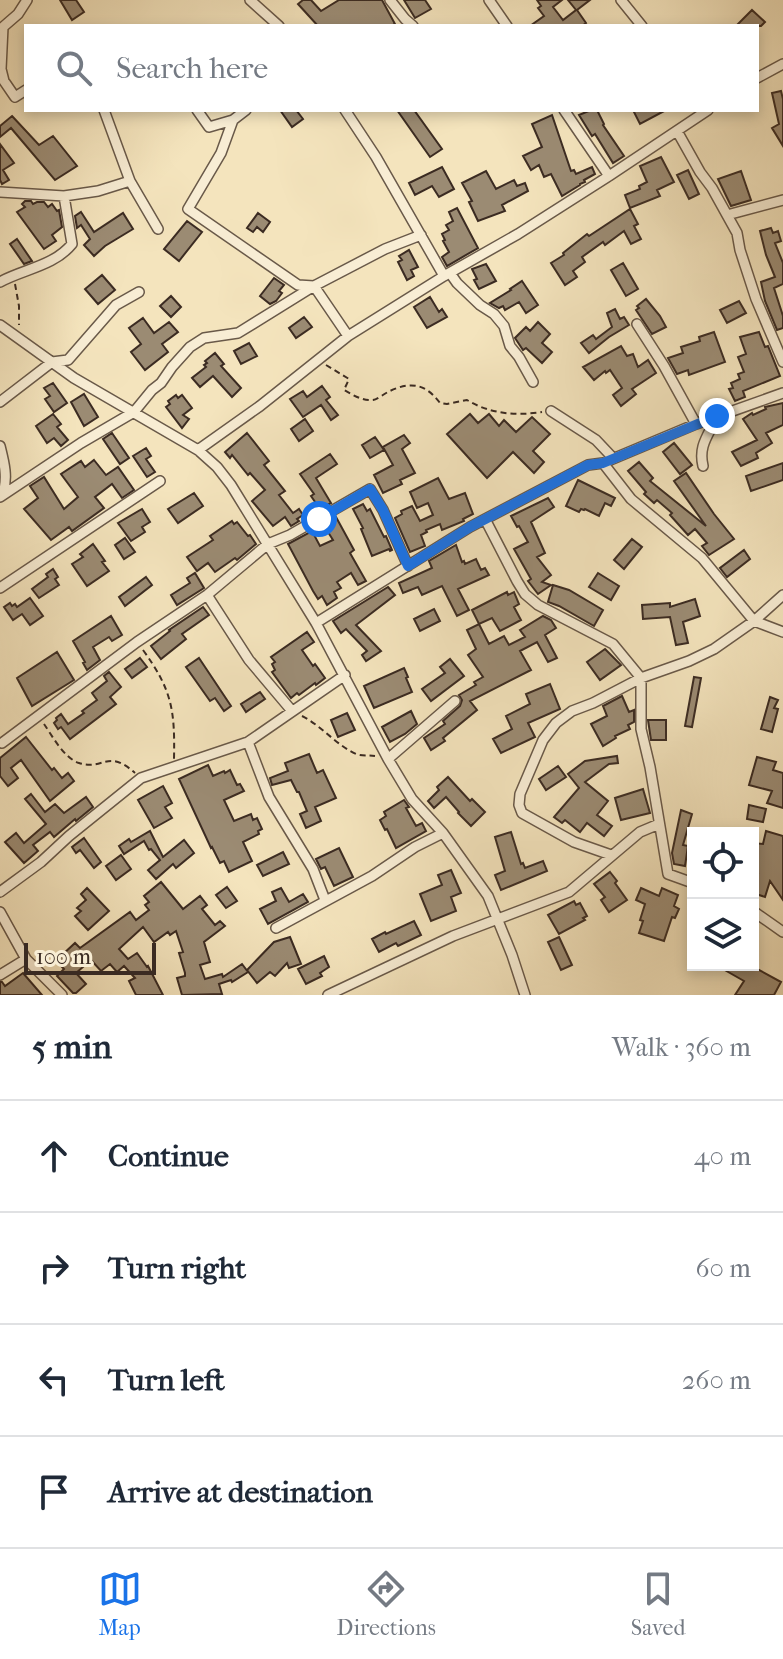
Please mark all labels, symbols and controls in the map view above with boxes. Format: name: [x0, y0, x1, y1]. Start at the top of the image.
search box: [24, 24, 759, 112]
icon: search: [52, 46, 96, 90]
text: Search here: [116, 51, 268, 86]
route end: [699, 398, 735, 434]
route start: [301, 501, 337, 537]
map controls: [687, 827, 759, 971]
button: locate: [687, 827, 759, 899]
button: layers: [687, 899, 759, 971]
scale bar: [24, 939, 156, 975]
text: 100 m: [36, 944, 91, 970]
text: 5 min: [32, 1027, 112, 1067]
text: Walk · 360 m: [612, 1032, 751, 1063]
icon: ahead: [32, 1134, 76, 1178]
text: Continue: [108, 1139, 229, 1174]
text: 40 m: [694, 1141, 751, 1172]
icon: right: [32, 1246, 76, 1290]
text: Turn right: [108, 1251, 246, 1286]
text: 60 m: [695, 1253, 751, 1284]
icon: left: [32, 1358, 76, 1402]
text: Turn left: [108, 1363, 225, 1398]
text: 260 m: [682, 1365, 751, 1396]
icon: arrive: [32, 1470, 76, 1514]
text: Arrive at destination: [108, 1475, 373, 1510]
tab: Map: [98, 1567, 142, 1641]
tab: Directions: [337, 1567, 436, 1641]
tab: Saved: [631, 1567, 685, 1641]

